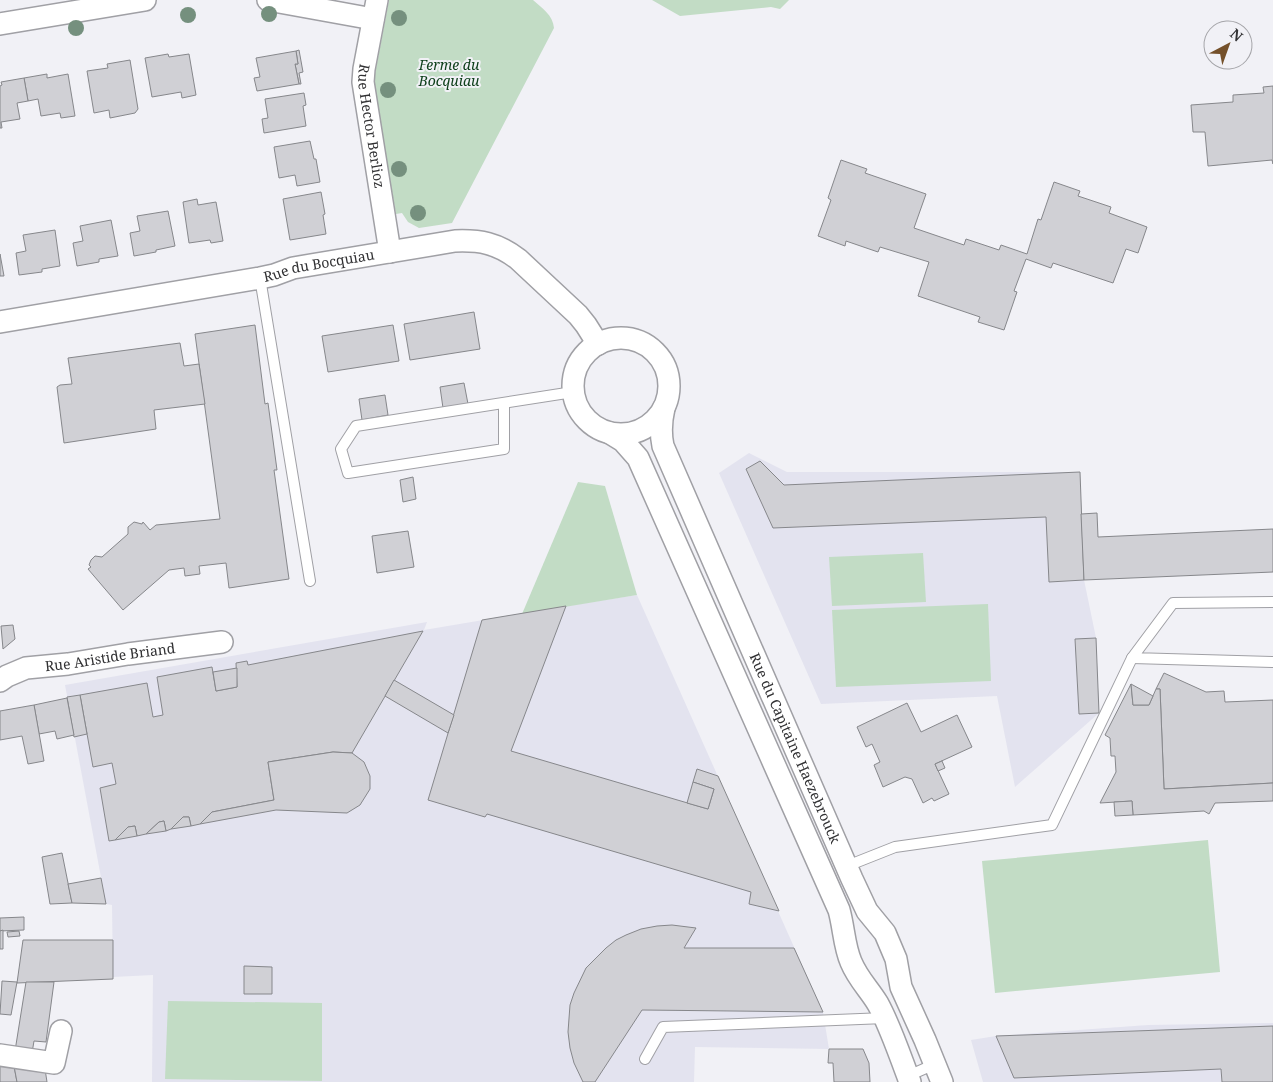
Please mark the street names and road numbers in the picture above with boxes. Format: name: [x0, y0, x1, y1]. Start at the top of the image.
street label: Rue Hector Berlioz: [354, 63, 390, 189]
street label: Rue du Bocquiau: [262, 245, 376, 286]
street label: Rue Aristide Briand: [44, 638, 177, 675]
street label: Rue du Capitaine Haezebrouck: [745, 650, 846, 847]

